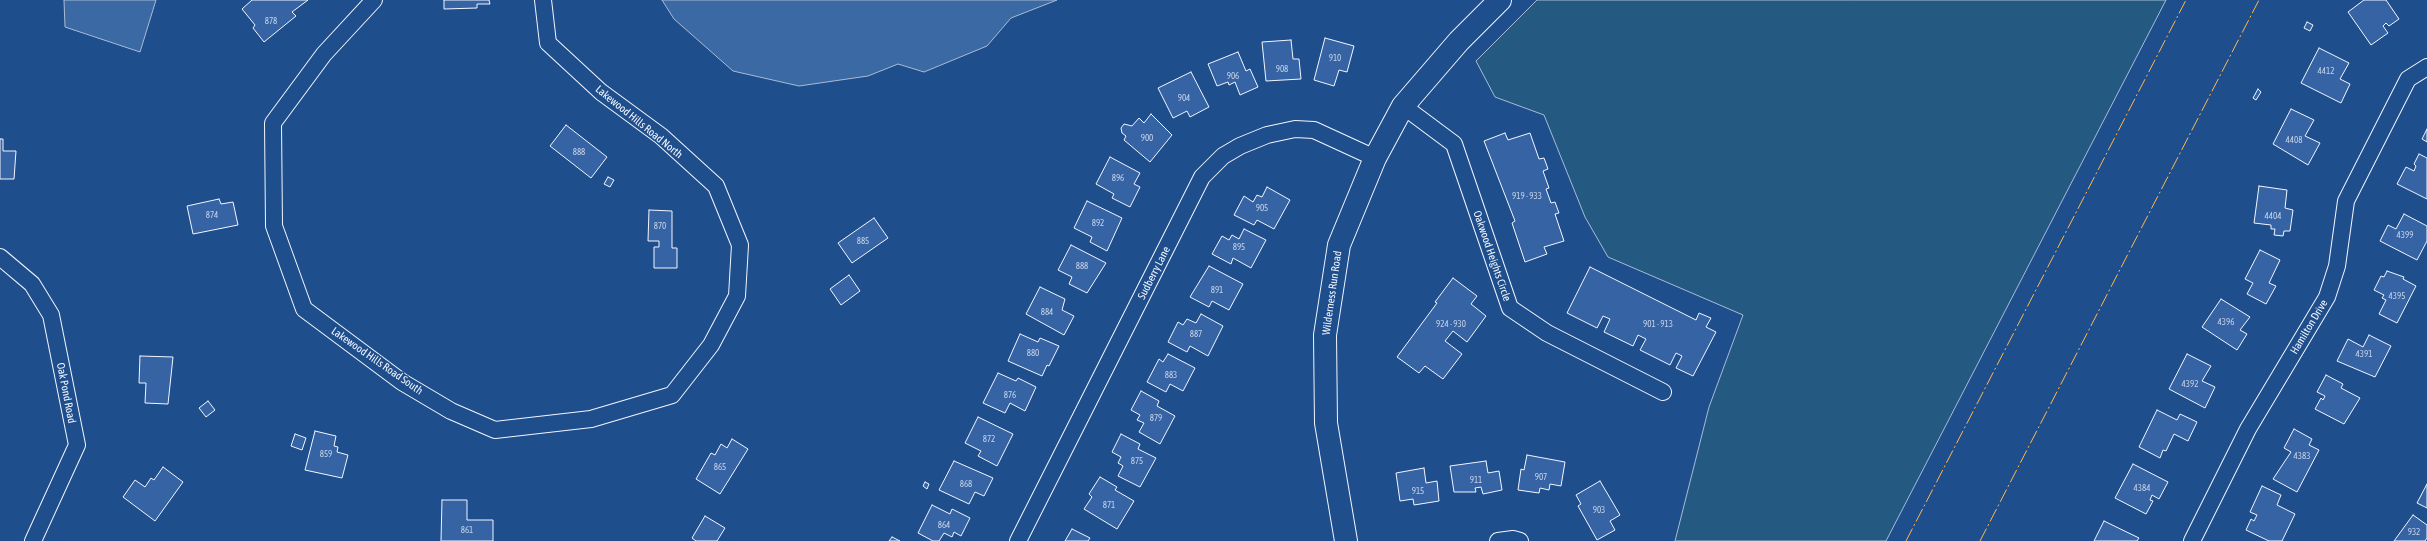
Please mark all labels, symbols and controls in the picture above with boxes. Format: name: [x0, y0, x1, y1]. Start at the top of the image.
house number: 878: [265, 16, 277, 26]
house number: 910: [1329, 53, 1341, 63]
house number: 908: [1276, 64, 1288, 74]
house number: 4412: [2318, 66, 2334, 76]
house number: 906: [1227, 71, 1239, 81]
street label: Lakewood Hills Road North: [593, 83, 685, 161]
house number: 904: [1178, 93, 1190, 103]
house number: 900: [1141, 133, 1153, 143]
house number: 4408: [2286, 135, 2302, 145]
house number: 888: [573, 147, 585, 157]
house number: 896: [1112, 173, 1124, 183]
house number: 919 - 933: [1512, 191, 1542, 201]
house number: 905: [1256, 203, 1268, 213]
street label: Oakwood Heights Circle: [1470, 209, 1514, 303]
house number: 874: [206, 210, 218, 220]
house number: 4404: [2265, 211, 2281, 221]
house number: 892: [1092, 218, 1104, 228]
house number: 870: [654, 221, 666, 231]
house number: 4399: [2397, 230, 2413, 240]
house number: 885: [857, 236, 869, 246]
house number: 895: [1233, 242, 1245, 252]
street label: Sudberry Lane: [1135, 244, 1173, 302]
street label: Wilderness Run Road: [1320, 250, 1344, 336]
house number: 888: [1076, 261, 1088, 271]
house number: 891: [1211, 285, 1223, 295]
house number: 4395: [2389, 291, 2405, 301]
street label: Hamilton Drive: [2288, 297, 2330, 357]
house number: 884: [1041, 307, 1053, 317]
house number: 4396: [2218, 317, 2234, 327]
house number: 924 - 930: [1436, 319, 1466, 329]
house number: 901 - 913: [1643, 319, 1673, 329]
street label: Lakewood Hills Road South: [329, 324, 425, 398]
house number: 887: [1190, 329, 1202, 339]
house number: 880: [1027, 348, 1039, 358]
house number: 4391: [2356, 349, 2372, 359]
street label: Oak Pond Road: [54, 362, 78, 424]
house number: 883: [1165, 370, 1177, 380]
house number: 4392: [2182, 379, 2198, 389]
house number: 876: [1004, 390, 1016, 400]
house number: 879: [1150, 413, 1162, 423]
house number: 872: [983, 434, 995, 444]
house number: 859: [320, 449, 332, 459]
house number: 4383: [2294, 451, 2310, 461]
house number: 875: [1131, 456, 1143, 466]
house number: 865: [714, 462, 726, 472]
house number: 907: [1535, 472, 1547, 482]
house number: 911: [1470, 475, 1482, 485]
house number: 868: [960, 479, 972, 489]
house number: 4384: [2134, 483, 2150, 493]
house number: 915: [1412, 486, 1424, 496]
house number: 871: [1103, 500, 1115, 510]
house number: 903: [1593, 505, 1605, 515]
house number: 864: [938, 520, 950, 530]
house number: 861: [461, 525, 473, 535]
house number: 932: [2408, 527, 2420, 537]

